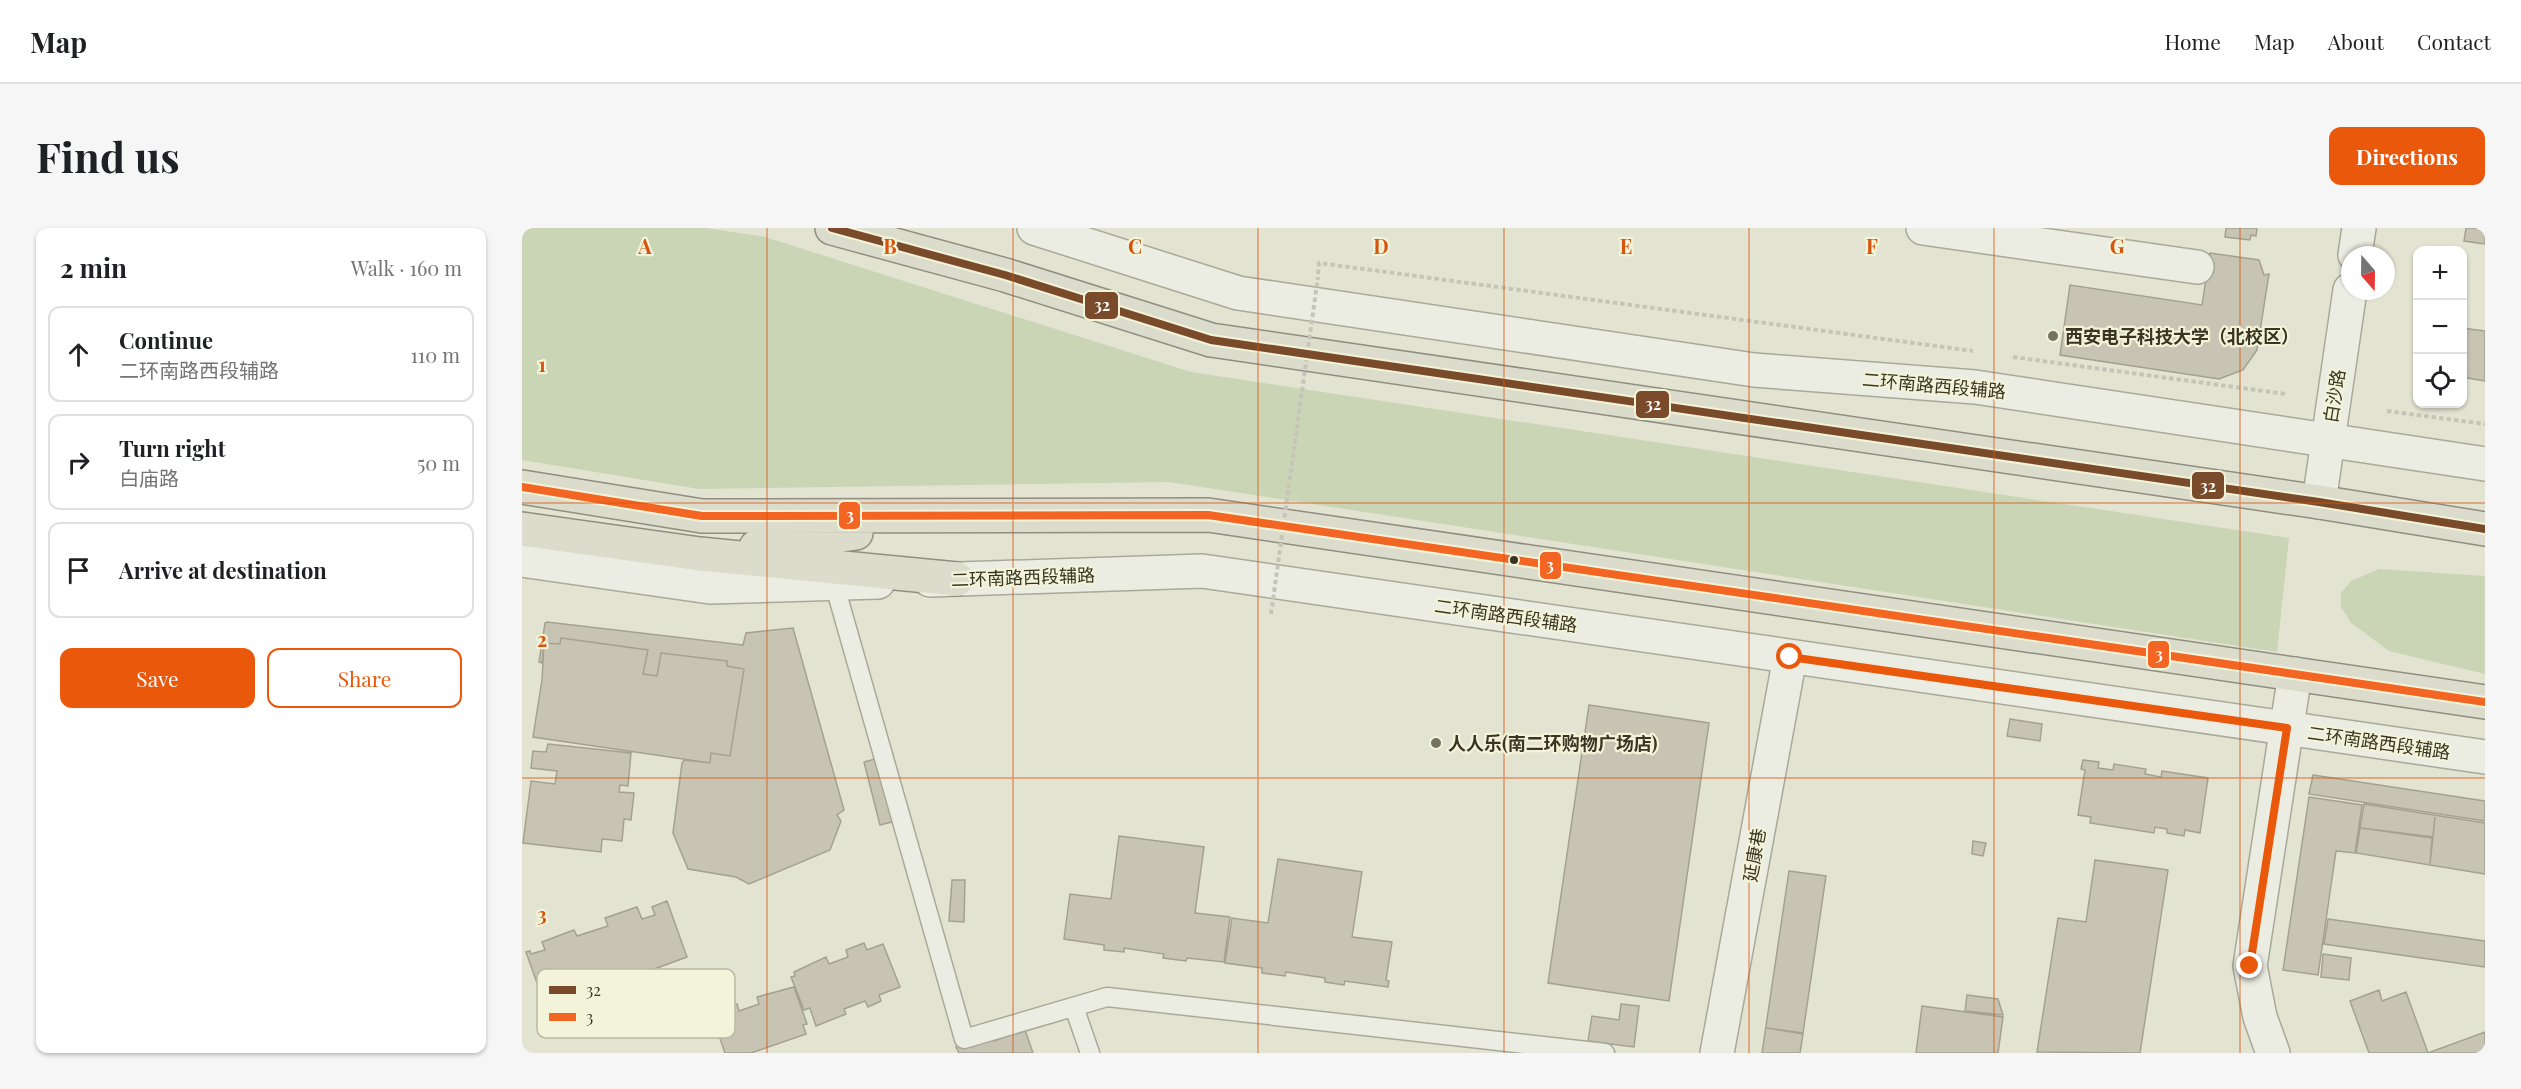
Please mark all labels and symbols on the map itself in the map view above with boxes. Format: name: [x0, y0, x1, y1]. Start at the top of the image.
text: A: [637, 232, 652, 259]
text: B: [883, 232, 897, 259]
text: C: [1128, 232, 1142, 259]
text: D: [1373, 232, 1389, 259]
text: E: [1620, 232, 1632, 259]
text: F: [1866, 232, 1878, 259]
text: G: [2110, 232, 2125, 259]
north arrow: [2341, 246, 2395, 300]
line badge: 32: [1084, 291, 1119, 320]
text: 32: [1094, 294, 1110, 315]
place label: 西安电子科技大学（北校区）: [2065, 324, 2299, 348]
marker: 西安电子科技大学（北校区）: [2046, 329, 2060, 343]
text: 1: [538, 350, 546, 377]
street label: 二环南路西段辅路: [1861, 367, 2007, 403]
street label: 白沙路: [2318, 367, 2350, 425]
line badge: 32: [1635, 390, 1670, 419]
text: 32: [1645, 393, 1661, 414]
line badge: 32: [2191, 471, 2225, 500]
text: 32: [2200, 475, 2216, 496]
line badge: 3: [838, 501, 861, 530]
text: 3: [846, 504, 854, 525]
line badge: 3: [1539, 551, 1562, 580]
unlabelled marker: [1508, 554, 1520, 566]
text: 3: [1546, 554, 1554, 575]
street label: 二环南路西段辅路: [951, 562, 1095, 592]
street label: 二环南路西段辅路: [1433, 593, 1579, 637]
text: 2: [537, 625, 547, 652]
line badge: 3: [2147, 640, 2170, 669]
route start: [1776, 643, 1802, 669]
text: 3: [2155, 643, 2163, 664]
street label: 二环南路西段辅路: [2306, 720, 2452, 764]
place label: 人人乐(南二环购物广场店): [1448, 731, 1658, 755]
marker: 人人乐(南二环购物广场店): [1429, 736, 1443, 750]
street label: 延康巷: [1737, 826, 1771, 884]
text: 3: [537, 900, 547, 927]
route end: [2236, 952, 2262, 978]
legend: [537, 969, 735, 1038]
text: 32: [586, 979, 601, 1000]
text: 3: [586, 1006, 593, 1027]

